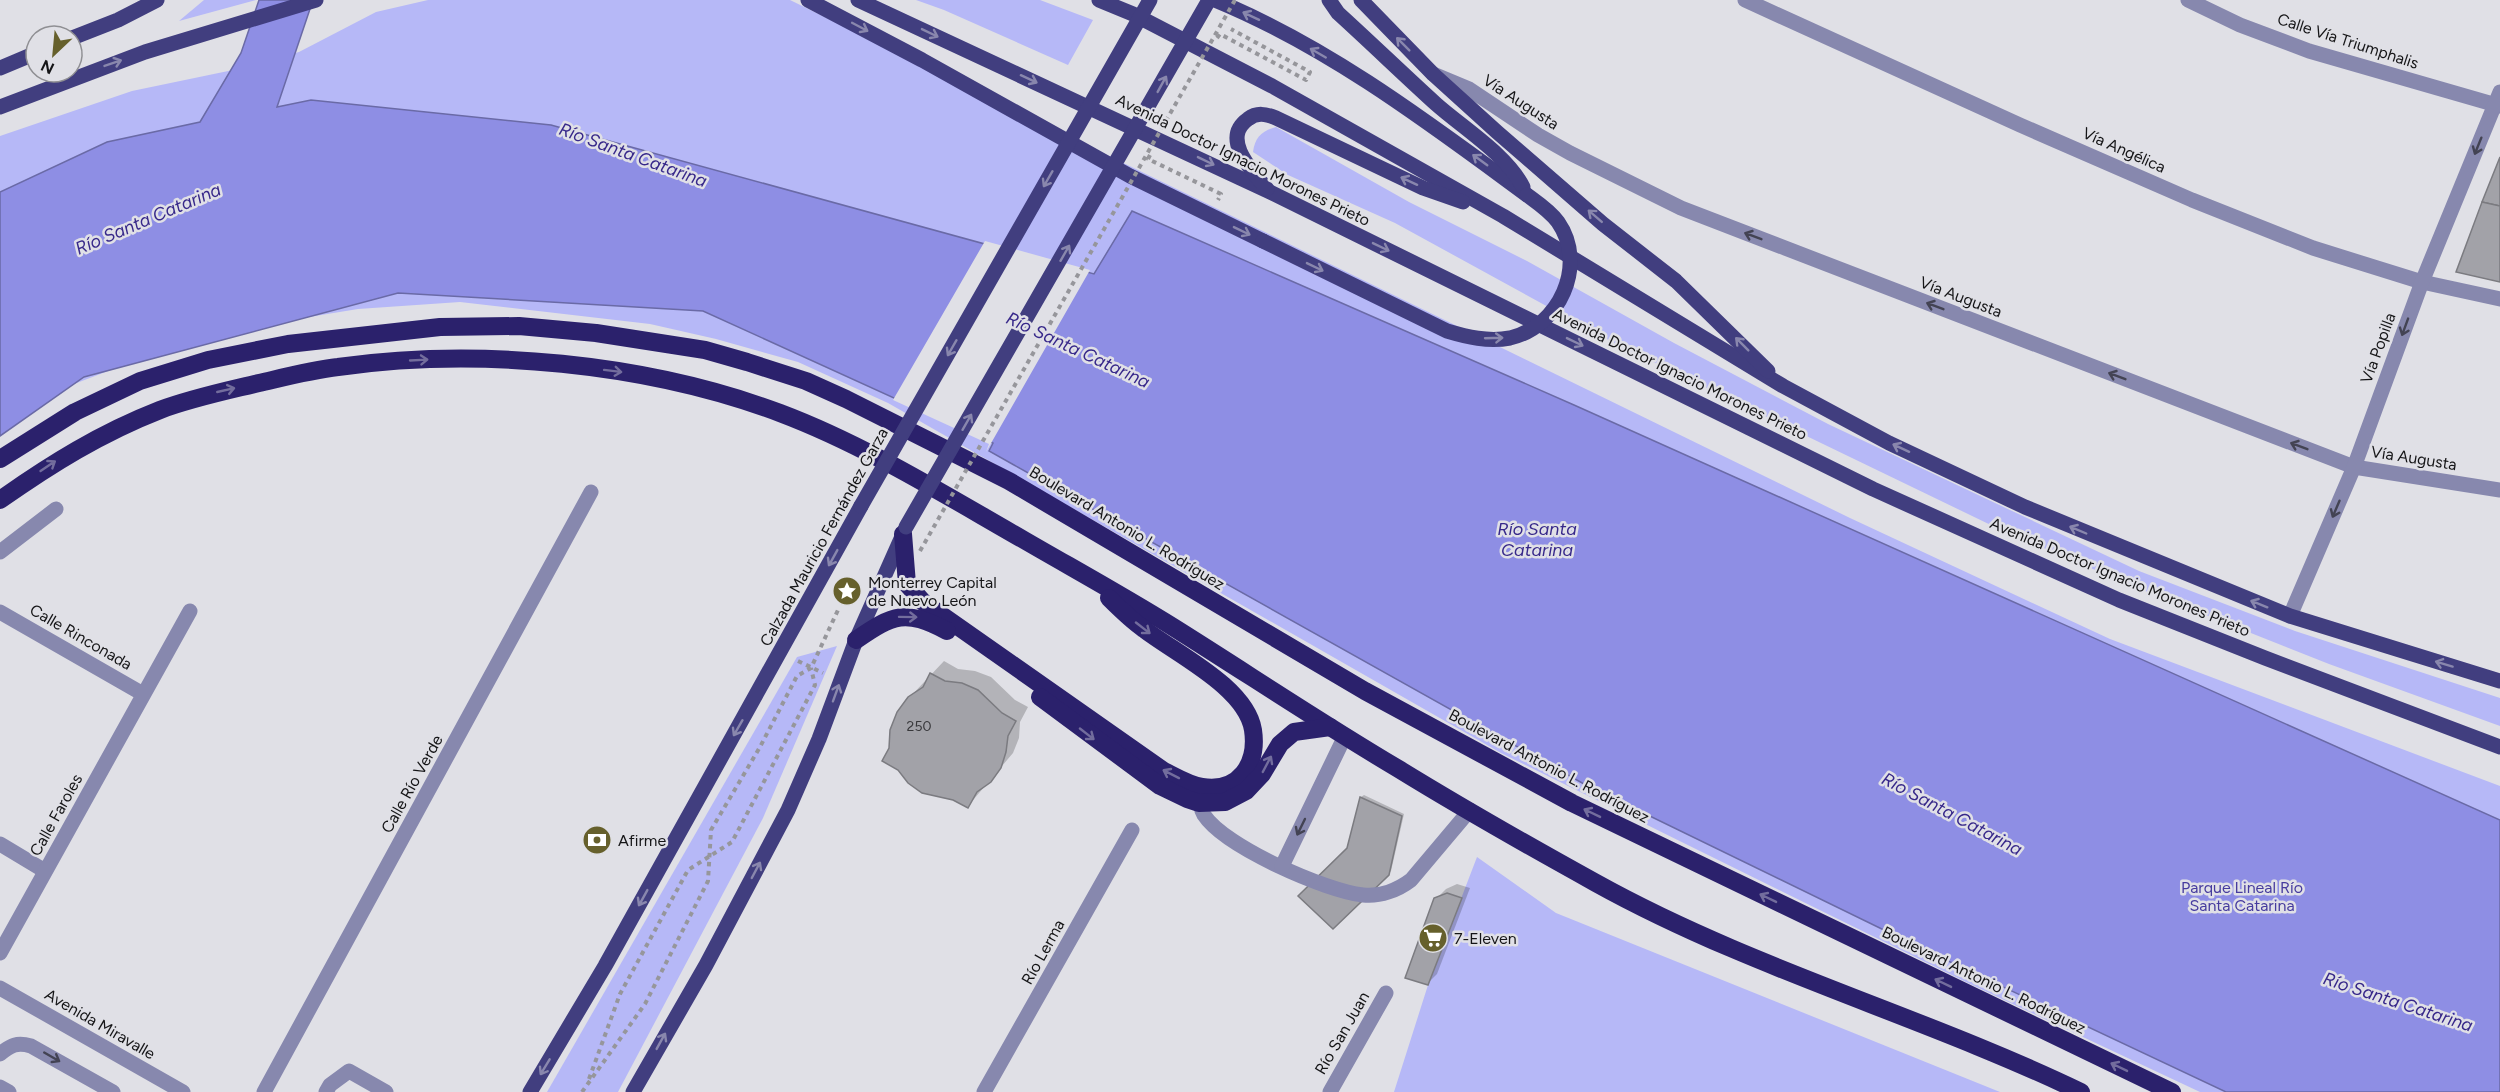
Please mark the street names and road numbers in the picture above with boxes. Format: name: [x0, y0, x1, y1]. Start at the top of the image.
street label: Calle Vía Triumphalis: [2275, 9, 2421, 73]
street label: Vía Augusta: [1480, 70, 1562, 134]
street label: Avenida Doctor Ignacio Morones Prieto: [1113, 90, 1373, 230]
street label: Vía Angélica: [2080, 123, 2168, 177]
street label: Vía Augusta: [1917, 273, 2005, 321]
street label: Avenida Doctor Ignacio Morones Prieto: [1550, 304, 1810, 444]
street label: Vía Popilla: [2356, 310, 2400, 386]
street label: Calzada Mauricio Fernández Garza: [756, 425, 892, 649]
street label: Vía Augusta: [2370, 442, 2458, 474]
street label: Boulevard Antonio L. Rodríguez: [1026, 462, 1228, 594]
street label: Avenida Doctor Ignacio Morones Prieto: [1987, 513, 2253, 641]
street label: Calle Rinconada: [27, 600, 135, 674]
street label: Boulevard Antonio L. Rodríguez: [1446, 705, 1653, 827]
street label: Calle Río Verde: [377, 731, 447, 836]
street label: Calle Faroles: [26, 771, 86, 859]
street label: Río Lerma: [1017, 916, 1069, 988]
street label: Boulevard Antonio L. Rodríguez: [1879, 922, 2089, 1038]
street label: Avenida Miravalle: [41, 985, 159, 1063]
street label: Río San Juan: [1311, 988, 1373, 1078]

